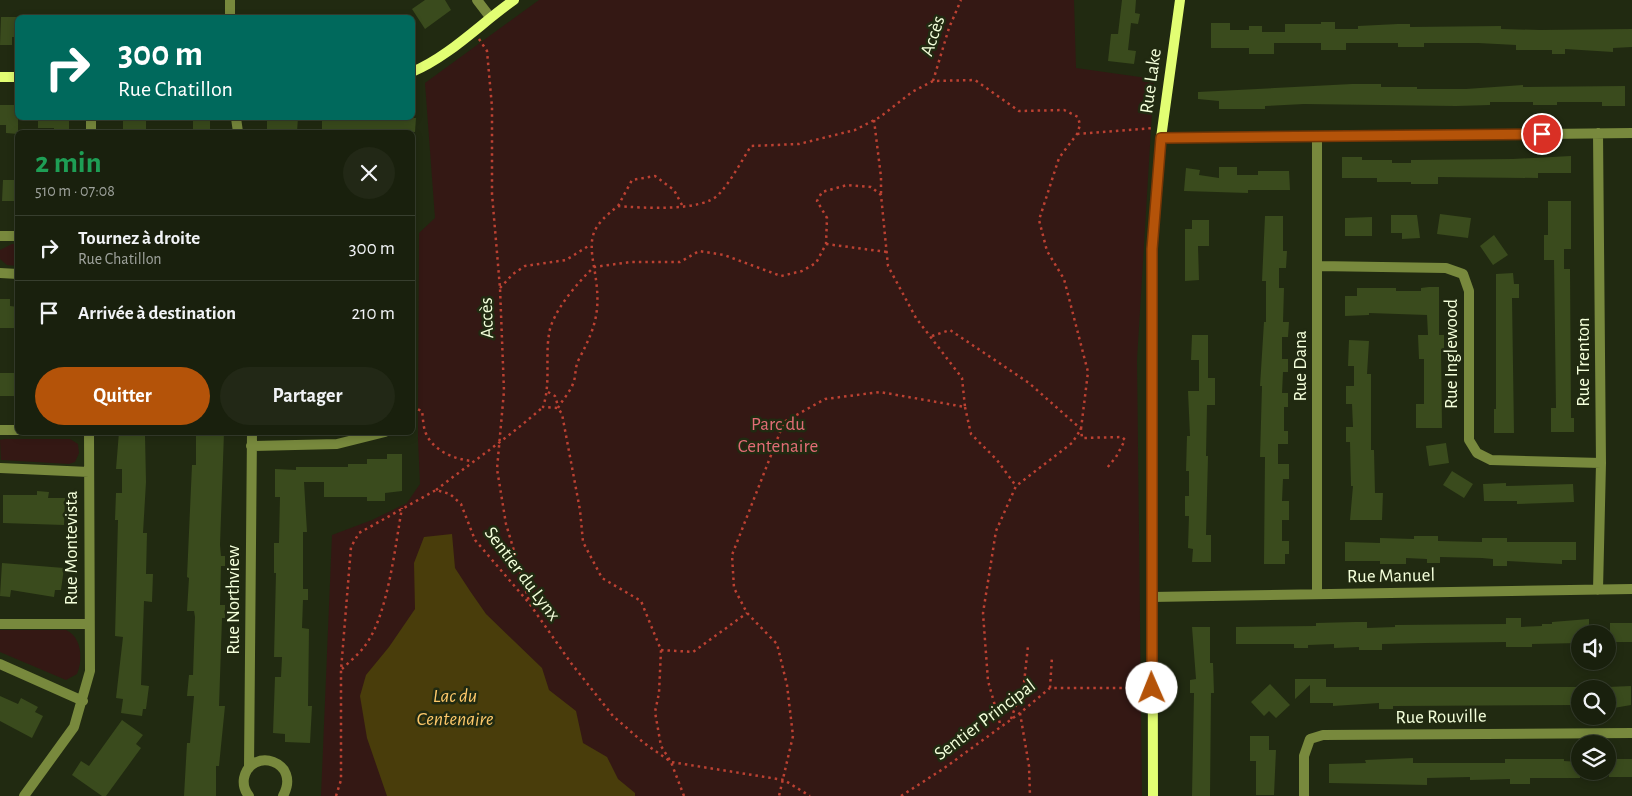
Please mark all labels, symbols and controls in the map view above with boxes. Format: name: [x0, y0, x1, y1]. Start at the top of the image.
street label: Accès: [917, 13, 949, 59]
icon: right: [35, 35, 100, 100]
text: 300 m: [118, 37, 203, 72]
street label: Rue Lake: [1137, 47, 1165, 115]
text: Rue Chatillon: [118, 78, 233, 100]
pin: [1521, 113, 1563, 155]
icon: arrive: [1528, 120, 1556, 148]
button: close: [343, 147, 395, 199]
text: 2 min: [35, 148, 102, 178]
text: 510 m · 07:08: [35, 183, 115, 199]
text: Tournez à droite: [78, 229, 200, 248]
icon: right: [35, 234, 63, 262]
text: 300 m: [349, 239, 395, 258]
text: Rue Chatillon: [78, 251, 162, 267]
street label: Accès: [477, 297, 497, 339]
icon: arrive: [35, 299, 63, 327]
street label: Rue Inglewood: [1442, 299, 1461, 409]
text: Arrivée à destination: [78, 304, 236, 323]
text: 210 m: [351, 304, 395, 323]
street label: Rue Trenton: [1574, 317, 1593, 407]
street label: Rue Dana: [1291, 330, 1310, 402]
button: Quitter: [35, 367, 210, 425]
button: Partager: [220, 367, 395, 425]
park label: Parc du Centenaire: [738, 415, 818, 456]
street label: Rue Montevista: [62, 491, 81, 605]
street label: Sentier du Lynx: [481, 524, 563, 624]
street label: Rue Northview: [224, 545, 243, 655]
street label: Rue Manuel: [1347, 566, 1435, 586]
map controls: [1571, 625, 1616, 780]
button: sound: [1571, 625, 1616, 670]
position arrow: [1125, 661, 1177, 713]
street label: Sentier Principal: [931, 676, 1039, 764]
button: search: [1571, 680, 1616, 725]
water label: Lac du Centenaire: [417, 686, 494, 729]
street label: Rue Rouville: [1395, 707, 1487, 727]
button: layers: [1571, 735, 1616, 780]

